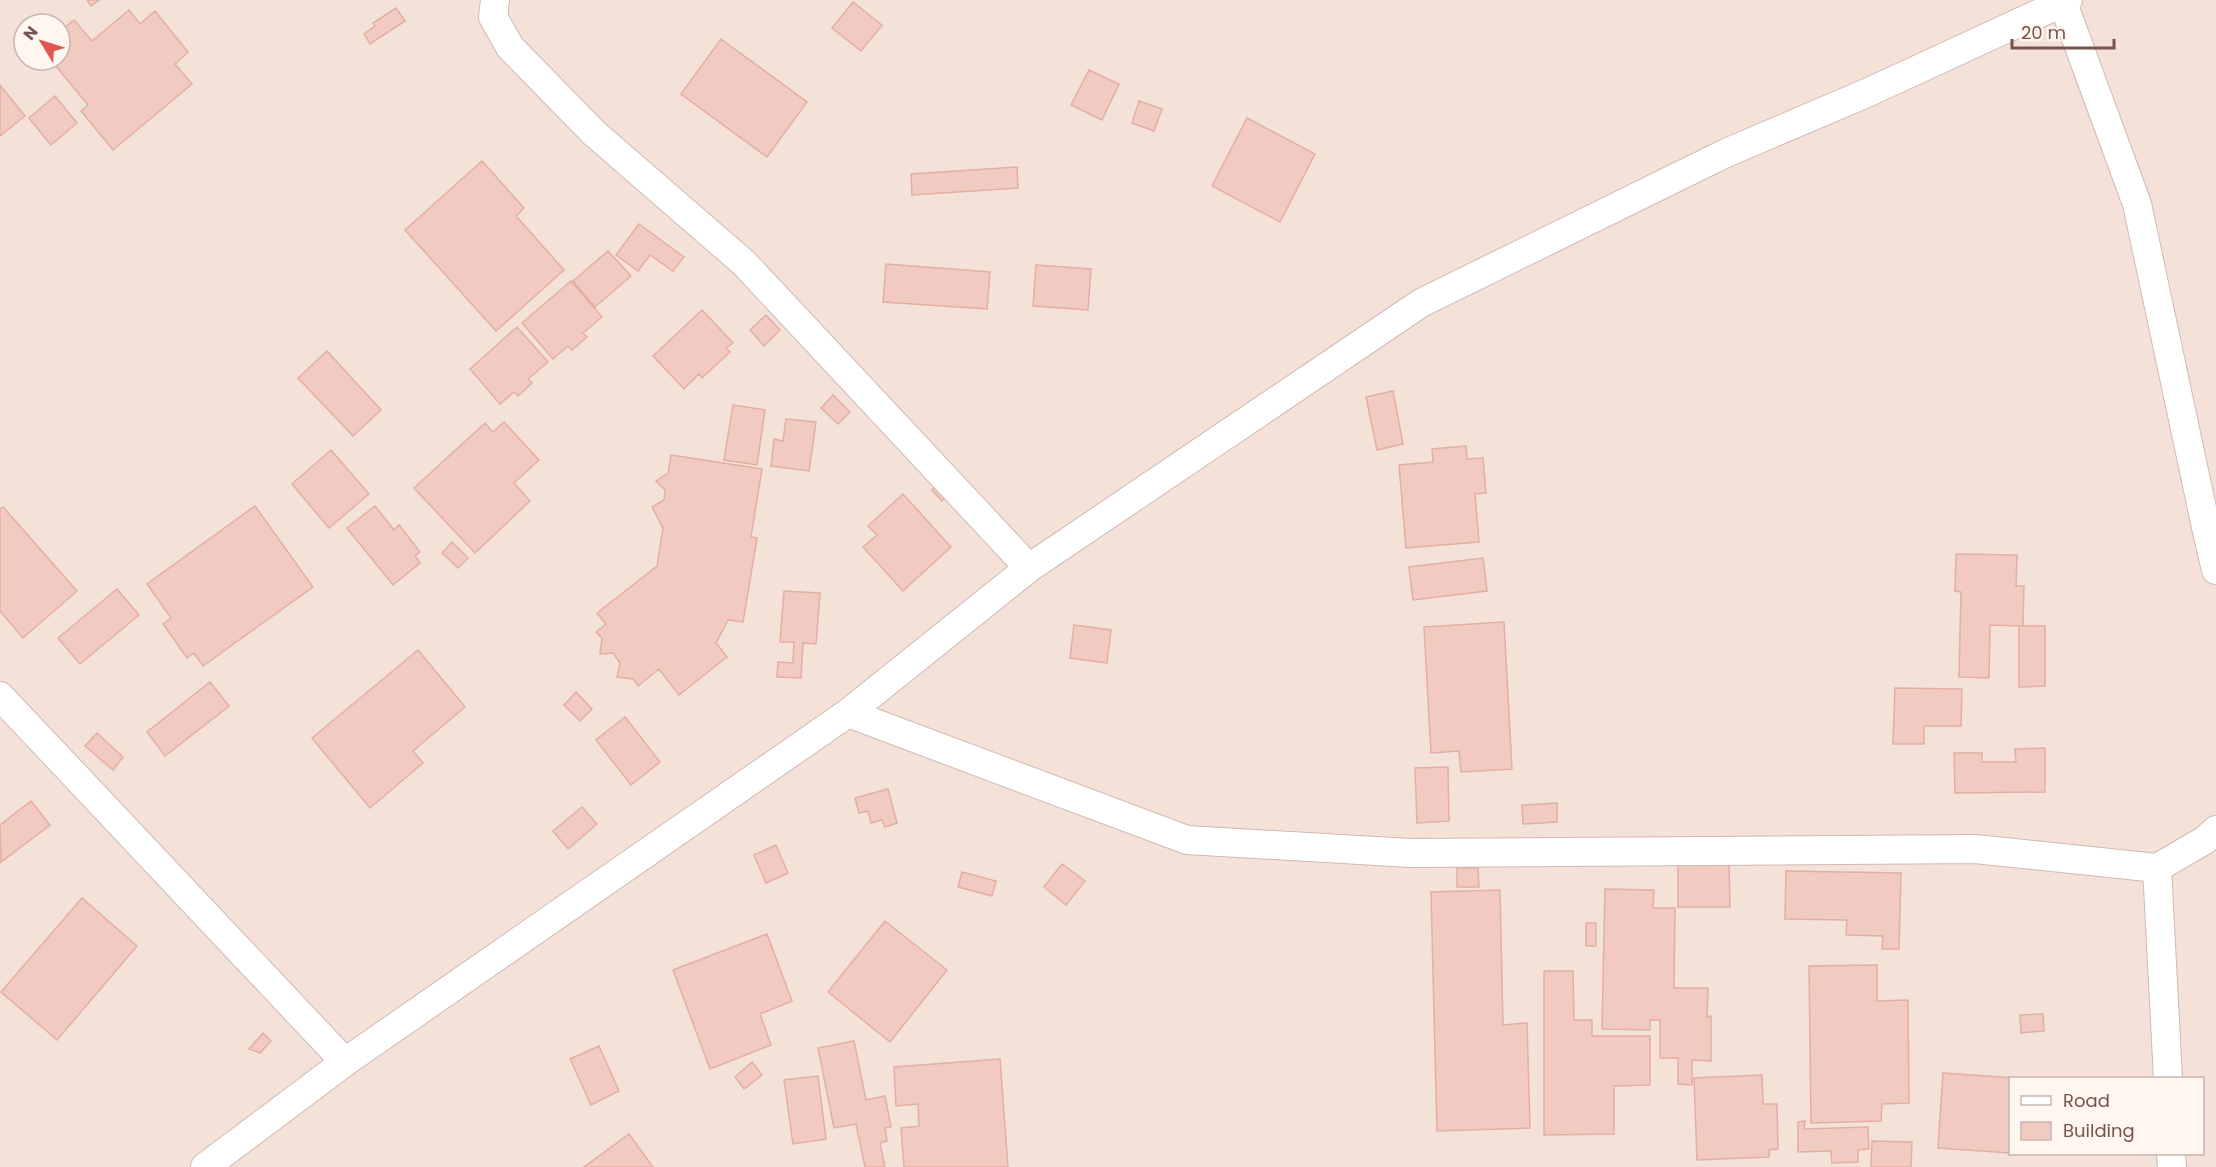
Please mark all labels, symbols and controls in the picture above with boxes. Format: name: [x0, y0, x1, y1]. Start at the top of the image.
north arrow: [12, 12, 72, 72]
scale bar: [2012, 12, 2114, 50]
text: 20 m: [2021, 20, 2066, 45]
text: N: [18, 21, 43, 45]
legend: [2009, 1077, 2204, 1155]
text: Road: [2063, 1088, 2110, 1113]
text: Building: [2063, 1118, 2135, 1143]

